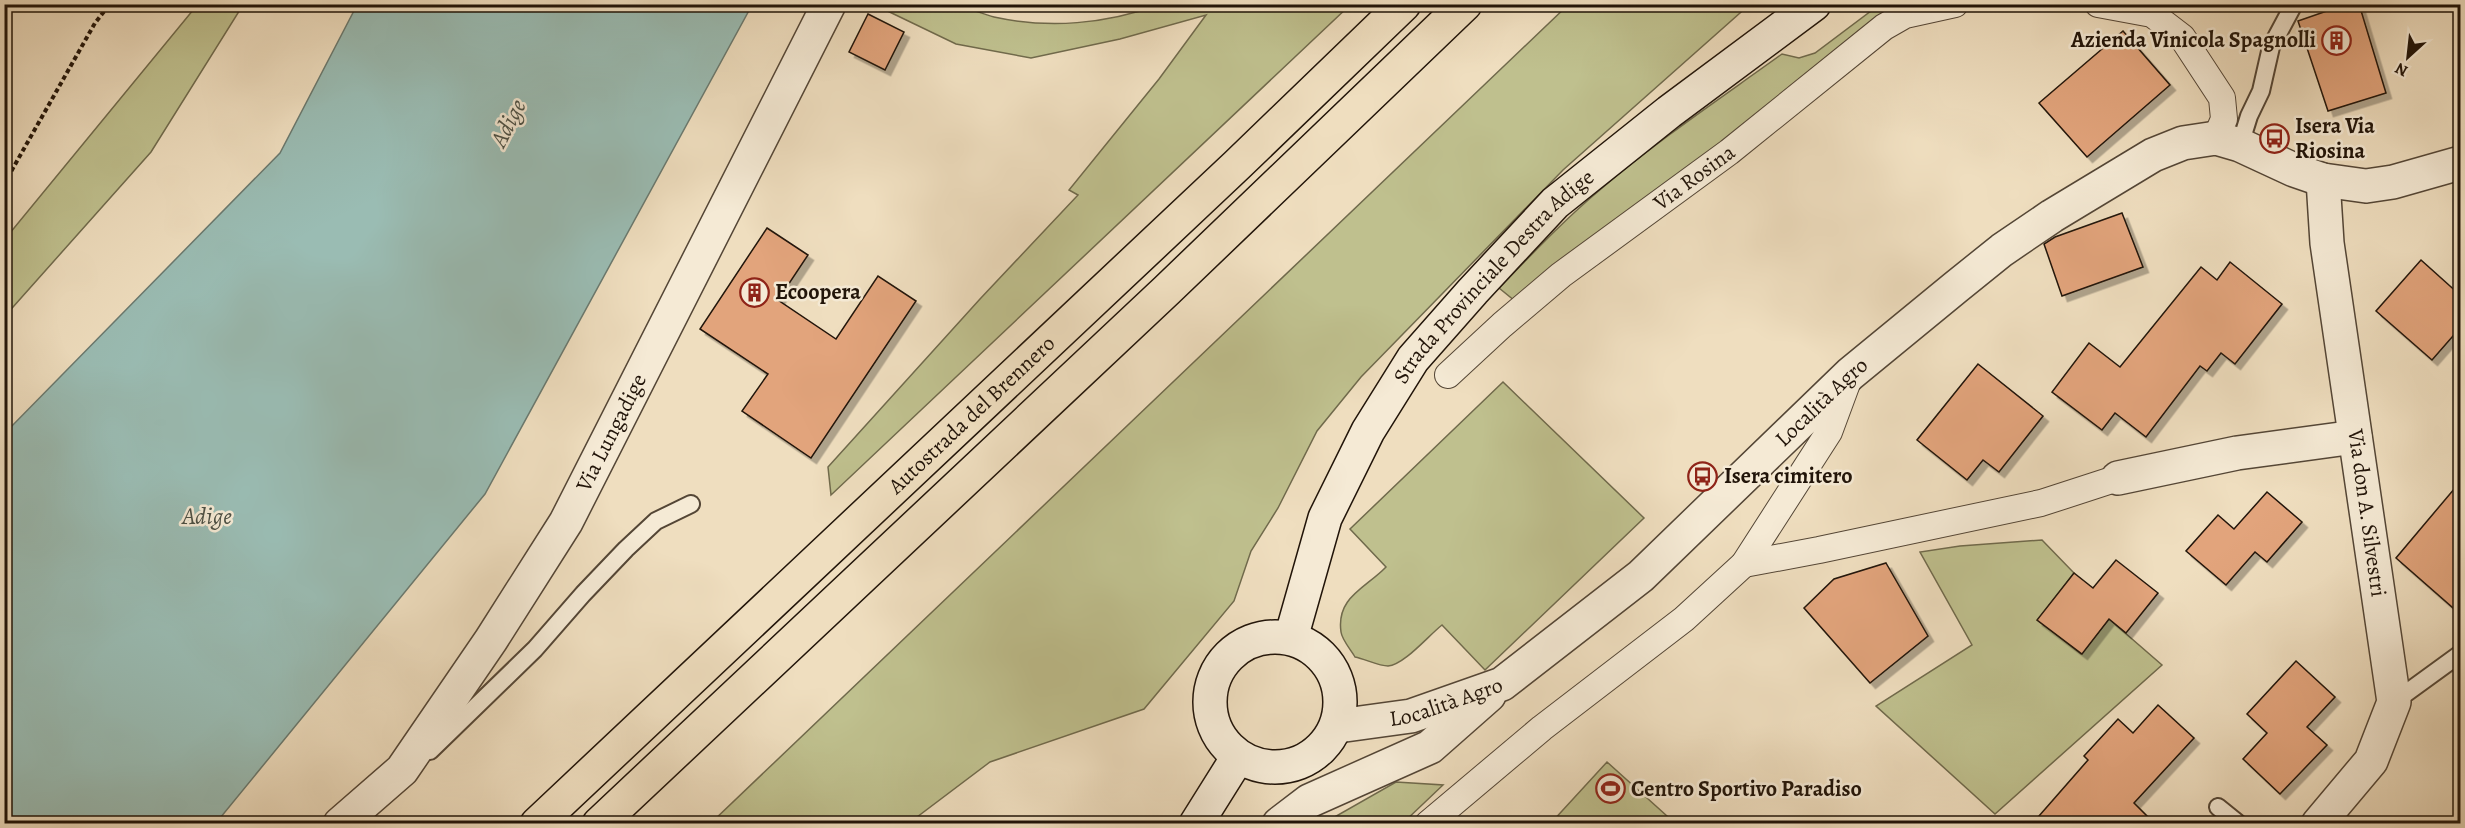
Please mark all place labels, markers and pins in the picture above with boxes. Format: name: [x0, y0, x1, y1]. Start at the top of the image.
building icon: Azienda Vinicola Spagnolli: [2321, 24, 2353, 56]
place label: Azienda Vinicola Spagnolli: [2070, 25, 2316, 55]
place label: Isera Via Riosina: [2295, 111, 2375, 166]
bus stop icon: Isera Via Riosina: [2258, 123, 2290, 155]
building icon: Ecoopera: [738, 276, 770, 308]
place label: Ecoopera: [775, 277, 861, 307]
bus stop icon: Isera cimitero: [1687, 460, 1719, 492]
place label: Isera cimitero: [1724, 461, 1853, 491]
sports icon: Centro Sportivo Paradiso: [1594, 773, 1626, 805]
place label: Centro Sportivo Paradiso: [1631, 774, 1862, 804]

